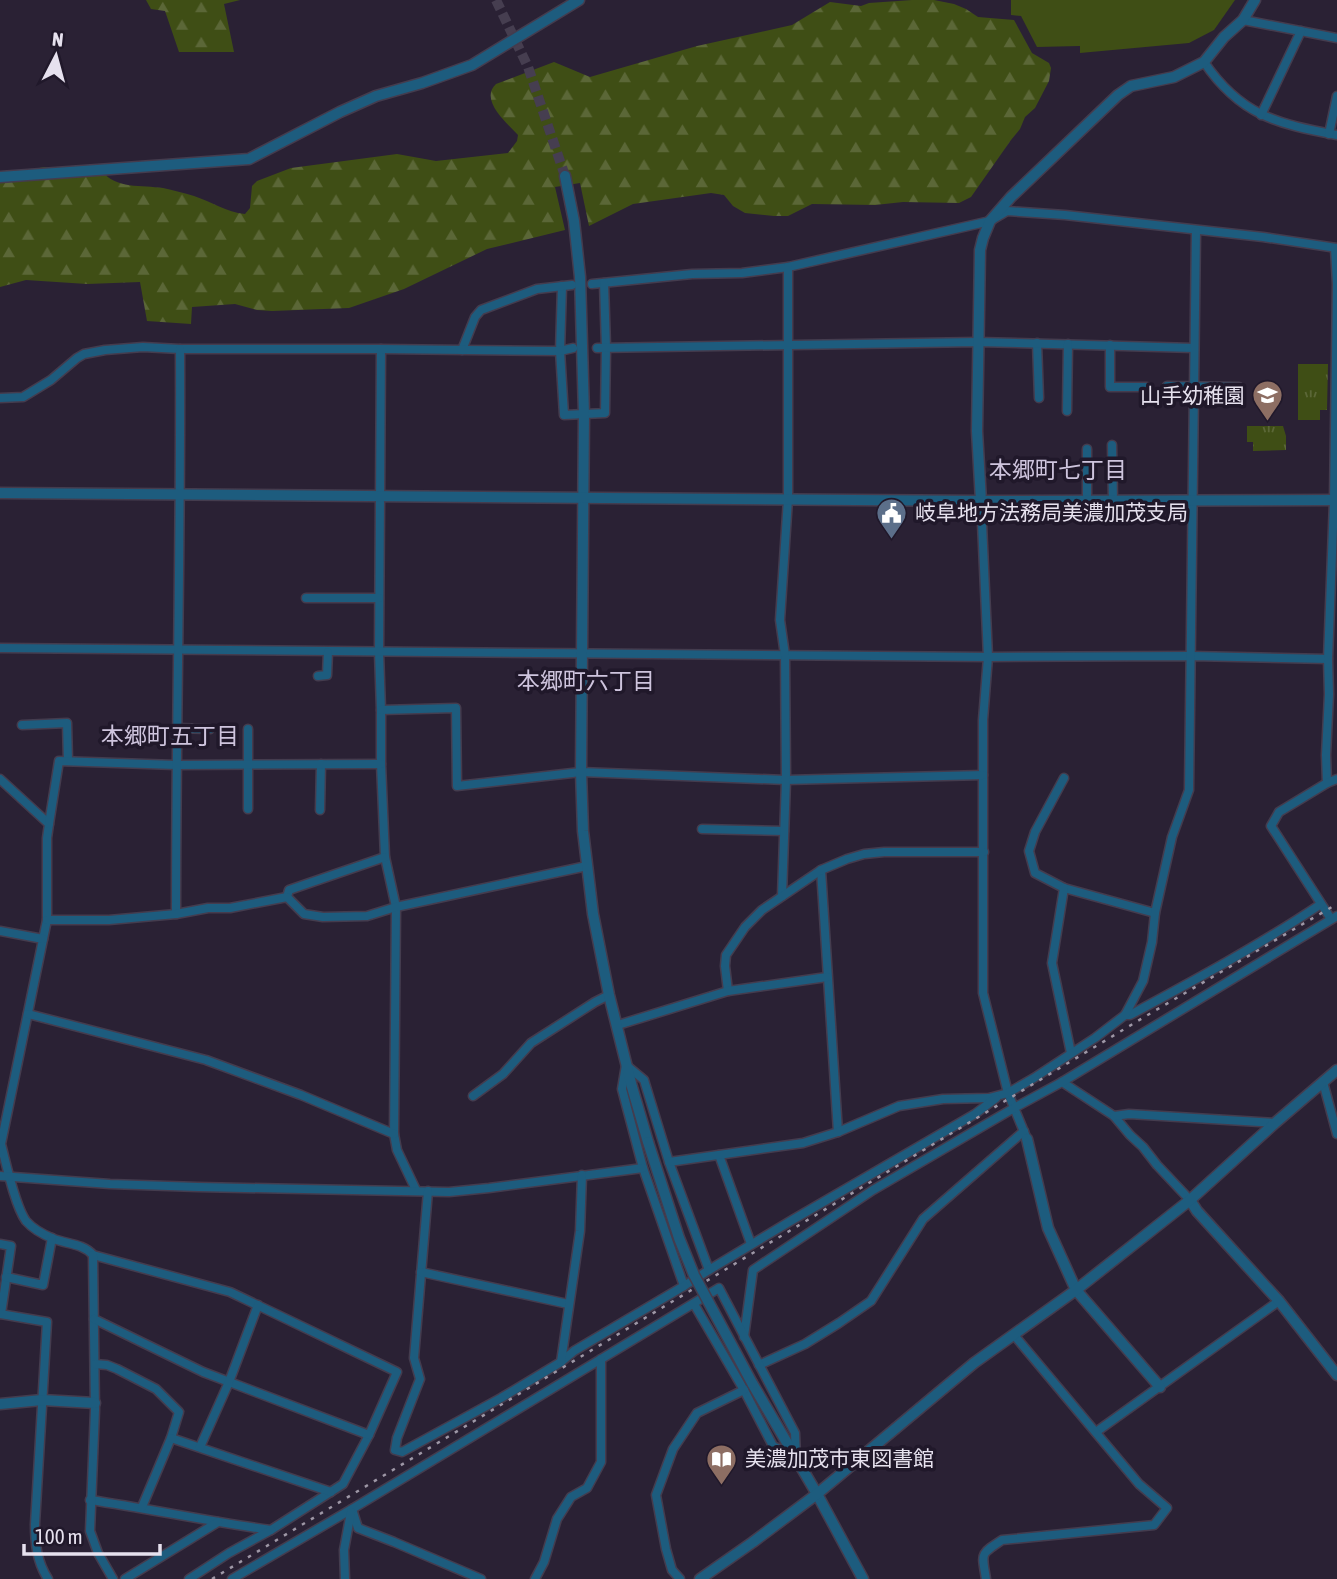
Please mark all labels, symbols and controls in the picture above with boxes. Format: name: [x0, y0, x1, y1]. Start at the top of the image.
north arrow: [21, 21, 91, 91]
text: N: [51, 28, 65, 51]
school or university icon: 山手幼稚園: [1251, 379, 1285, 423]
place label: 山手幼稚園: [1140, 383, 1245, 407]
district label: 本郷町七丁目: [989, 457, 1127, 483]
public building icon: 岐阜地方法務局美濃加茂支局: [875, 496, 909, 540]
place label: 岐阜地方法務局美濃加茂支局: [915, 500, 1188, 524]
district label: 本郷町六丁目: [517, 668, 655, 694]
district label: 本郷町五丁目: [101, 723, 239, 749]
library icon: 美濃加茂市東図書館: [705, 1442, 739, 1486]
place label: 美濃加茂市東図書館: [745, 1446, 934, 1470]
scale bar: [24, 1512, 161, 1556]
text: 100 m: [35, 1524, 83, 1548]

